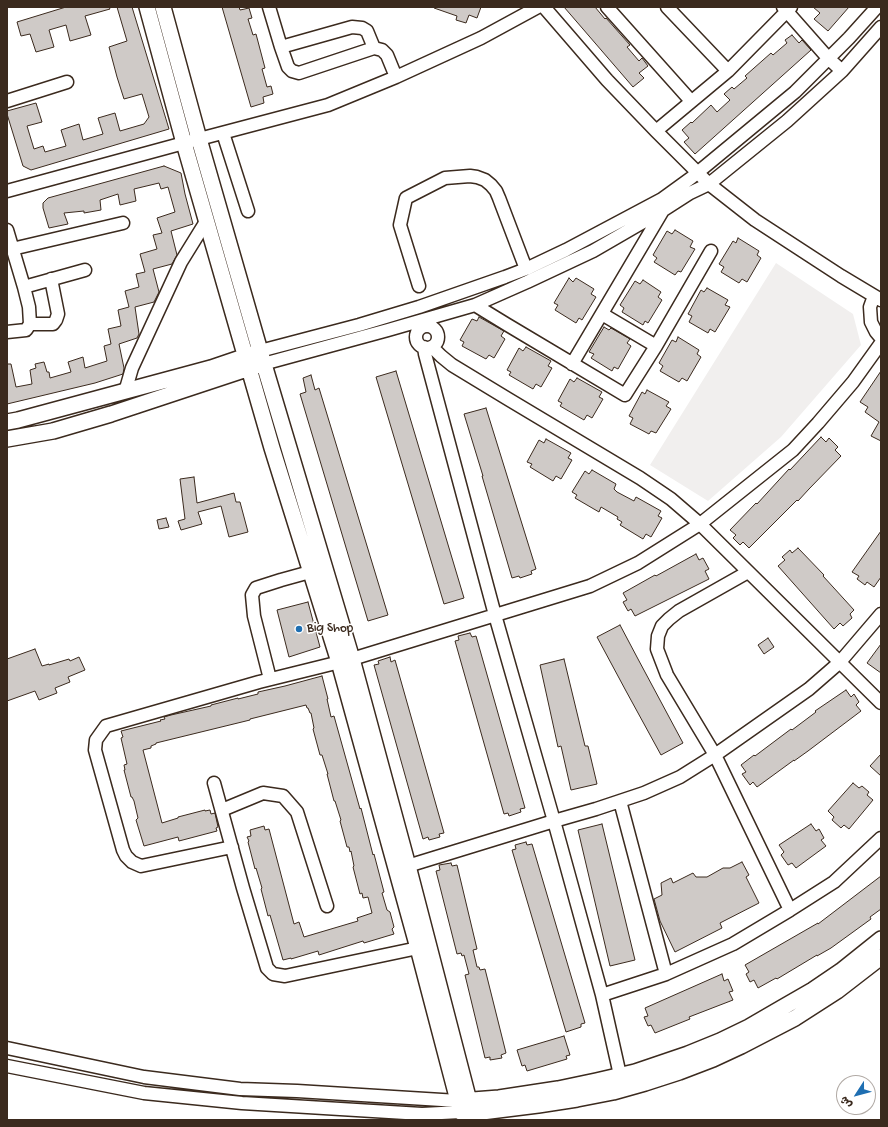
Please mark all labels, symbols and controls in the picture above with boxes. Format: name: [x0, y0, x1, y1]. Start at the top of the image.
place label: Big Shop: [307, 621, 353, 637]
marker: Big Shop: [294, 624, 304, 634]
north arrow: [836, 1075, 876, 1115]
text: ش: [839, 1093, 856, 1110]

